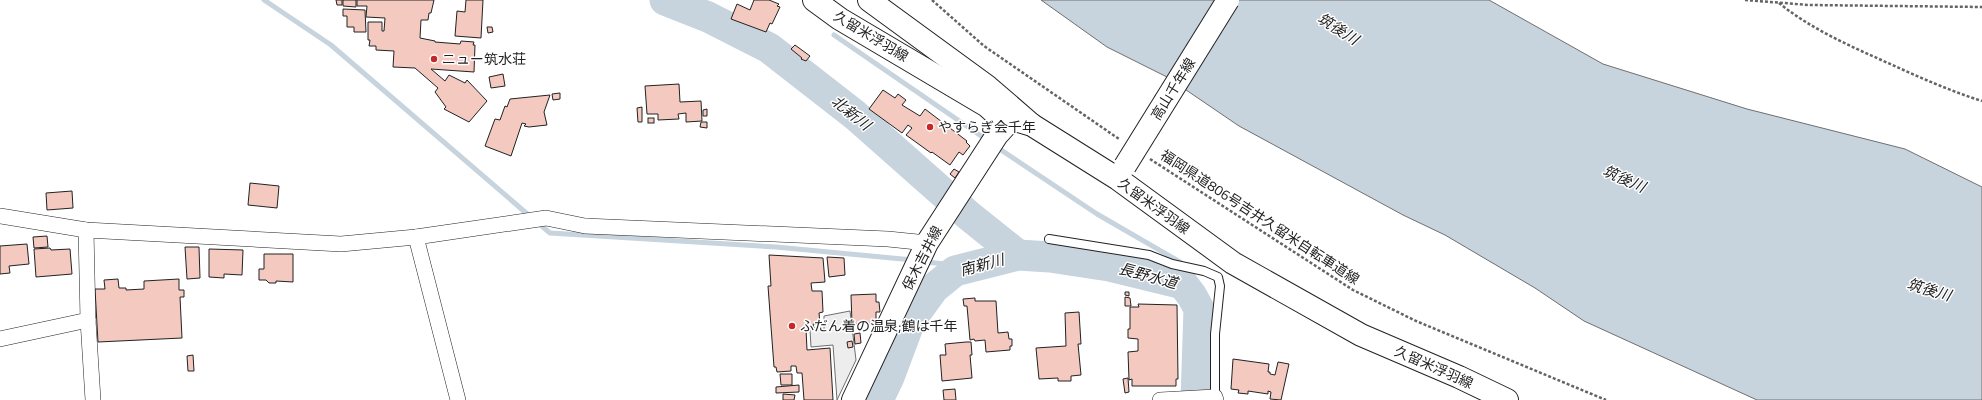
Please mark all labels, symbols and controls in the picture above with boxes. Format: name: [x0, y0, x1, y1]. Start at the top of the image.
street label: 久留米浮羽線: [830, 5, 913, 66]
water label: 筑後川: [1313, 7, 1365, 51]
place label: ニュー筑水荘: [442, 48, 526, 69]
street label: 高山千年線: [1145, 53, 1200, 124]
marker: ニュー筑水荘: [429, 54, 439, 64]
water label: 北新川: [827, 90, 878, 137]
place label: やすらぎ会千年: [938, 116, 1036, 137]
marker: やすらぎ会千年: [925, 122, 935, 132]
street label: 福岡県道806号吉井久留米自転車道線: [1157, 144, 1364, 289]
water label: 筑後川: [1599, 159, 1651, 199]
street label: 久留米浮羽線: [1114, 172, 1194, 239]
street label: 保木吉井線: [896, 222, 947, 294]
water label: 南新川: [957, 247, 1009, 281]
water label: 長野水道: [1116, 257, 1182, 295]
water label: 筑後川: [1904, 272, 1956, 307]
place label: ふだん着の温泉;鶴は千年: [800, 315, 957, 336]
marker: ふだん着の温泉;鶴は千年: [787, 321, 797, 331]
street label: 久留米浮羽線: [1392, 340, 1477, 393]

